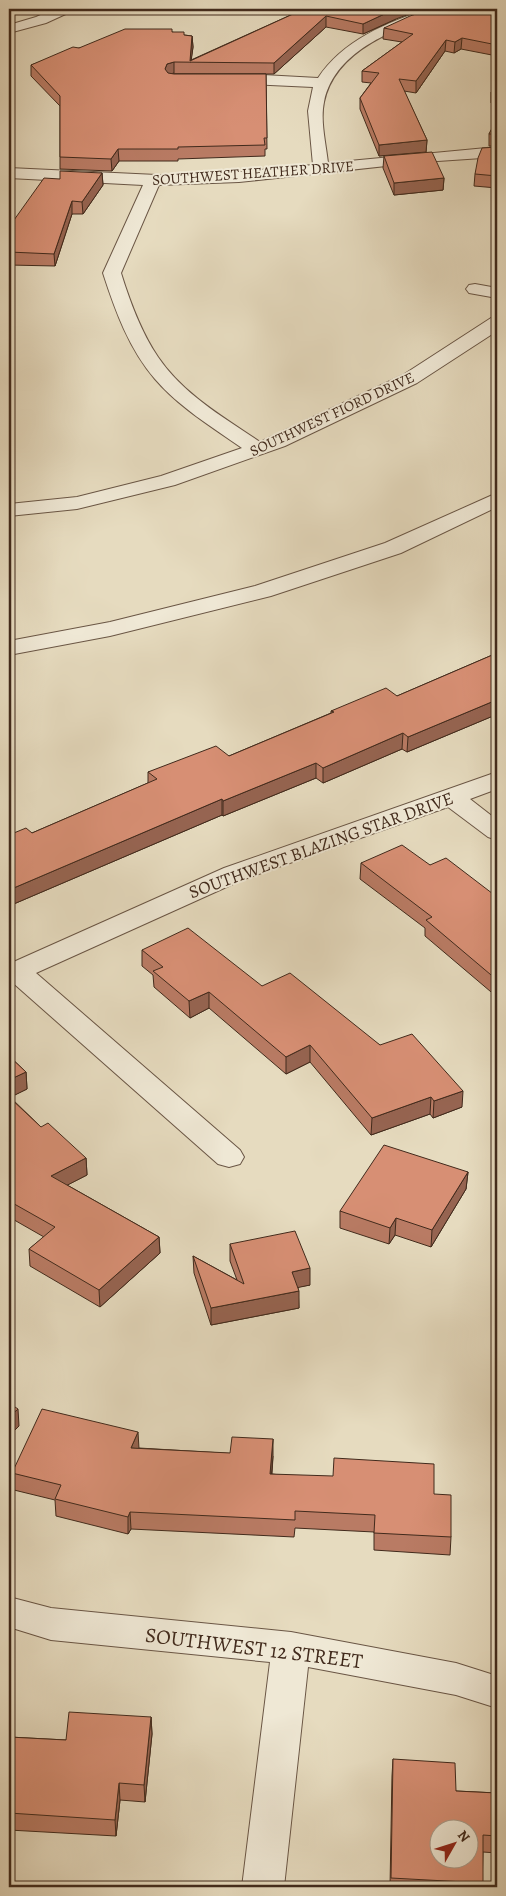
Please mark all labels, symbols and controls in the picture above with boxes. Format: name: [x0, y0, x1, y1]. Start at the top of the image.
street label: SOUTHWEST HEATHER DRIVE: [151, 156, 355, 190]
street label: SOUTHWEST FIORD DRIVE: [247, 367, 417, 461]
street label: SOUTHWEST BLAZING STAR DRIVE: [185, 786, 457, 904]
street label: SOUTHWEST 12 STREET: [144, 1621, 365, 1675]
north arrow: [428, 1818, 478, 1868]
text: N: [453, 1826, 474, 1846]

